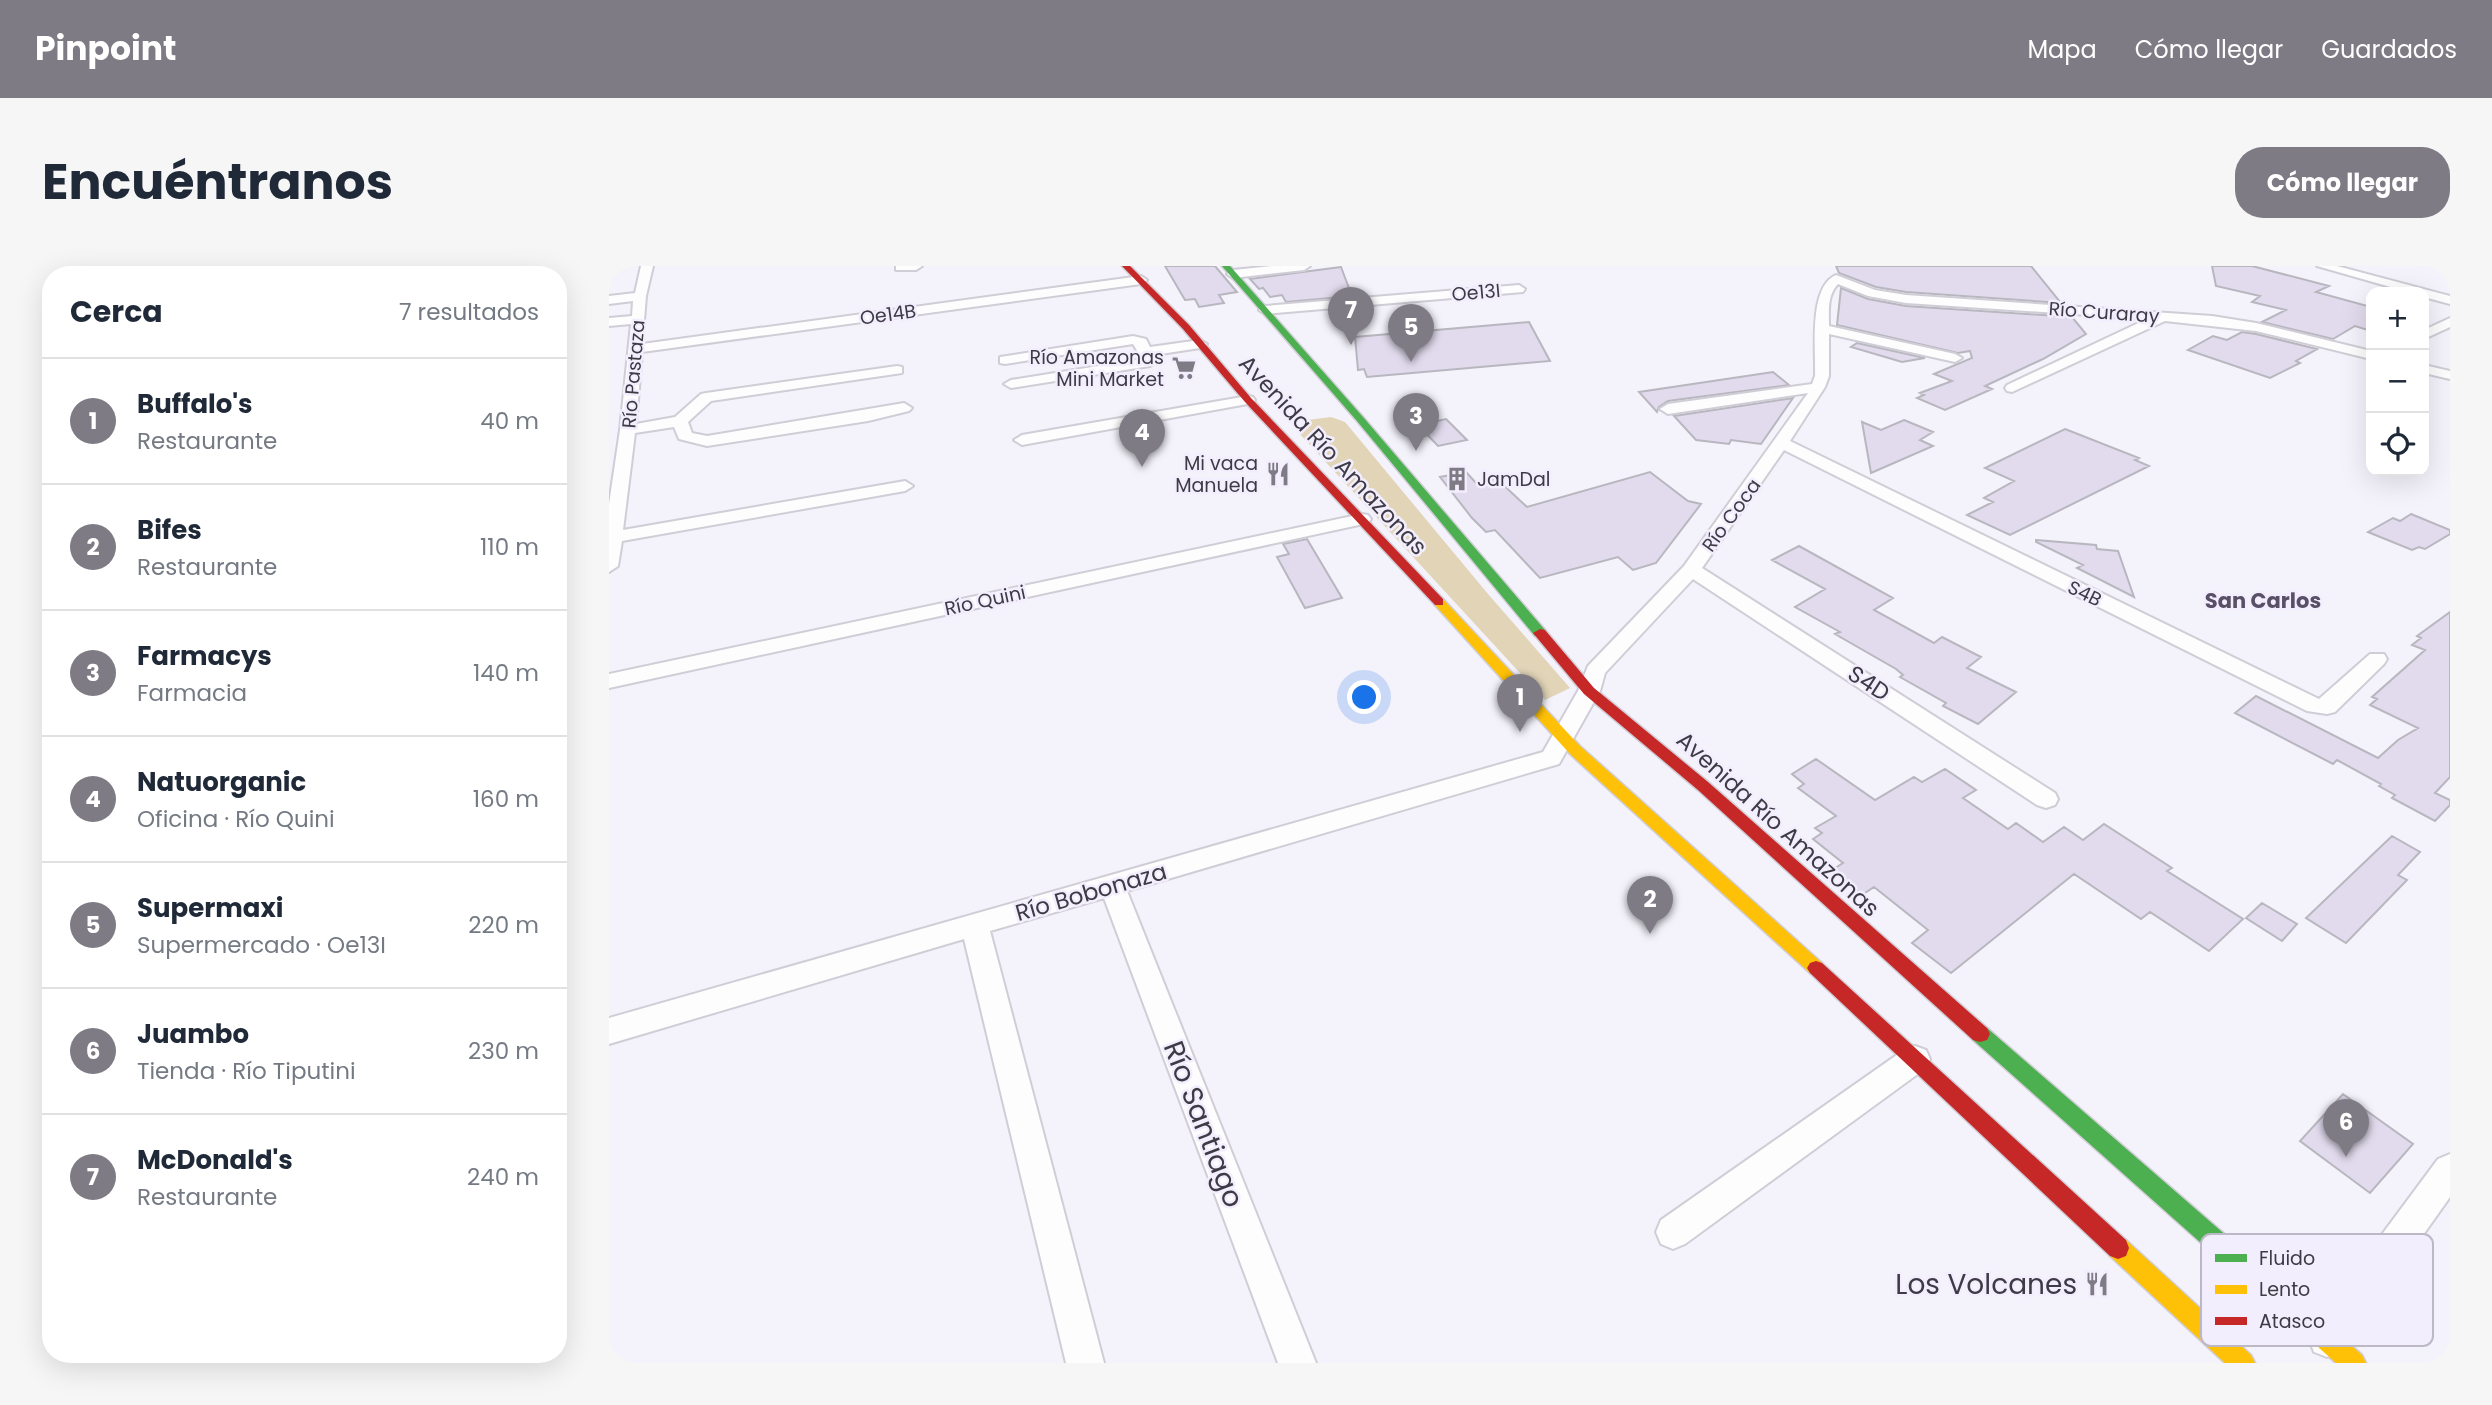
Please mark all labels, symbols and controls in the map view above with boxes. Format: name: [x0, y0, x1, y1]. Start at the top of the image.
text: Pinpoint: [35, 25, 176, 72]
text: Mapa: [2027, 33, 2097, 66]
text: Cómo llegar: [2135, 33, 2283, 66]
text: Guardados: [2321, 33, 2457, 66]
button: Cómo llegar: [2235, 147, 2450, 218]
text: Encuéntranos: [42, 148, 393, 216]
street label: Oe13I: [1451, 277, 1501, 308]
pin: 7: [1328, 287, 1374, 345]
map controls: [2366, 287, 2429, 476]
button: +: [2366, 287, 2429, 350]
text: Cerca: [70, 290, 163, 333]
street label: Río Curaray: [2048, 295, 2160, 330]
text: 7 resultados: [399, 296, 539, 328]
street label: Oe14B: [858, 297, 918, 332]
pin: 5: [1388, 304, 1434, 362]
street label: Río Pastaza: [615, 319, 652, 429]
place label: Río Amazonas Mini Market: [1030, 344, 1164, 393]
street label: Avenida Río Amazonas: [1232, 348, 1434, 562]
button: −: [2366, 350, 2429, 413]
supermarket icon: Río Amazonas Mini Market: [1170, 354, 1198, 382]
text: Buffalo's: [137, 386, 253, 422]
pin: 3: [1393, 393, 1439, 451]
text: 1: [89, 405, 97, 437]
text: 40 m: [480, 405, 539, 437]
pin: 4: [1119, 409, 1165, 467]
button: locate: [2366, 413, 2429, 476]
text: Restaurante: [137, 425, 277, 457]
place label: Mi vaca Manuela: [1175, 450, 1258, 499]
restaurant icon: Mi vaca Manuela: [1264, 460, 1292, 488]
building icon: JamDal: [1443, 465, 1471, 493]
place label: JamDal: [1477, 466, 1550, 493]
street label: Río Coca: [1696, 473, 1767, 557]
text: Bifes: [137, 512, 202, 548]
text: 2: [86, 531, 100, 563]
text: 110 m: [480, 531, 539, 563]
text: Restaurante: [137, 551, 277, 583]
street label: S4B: [2063, 574, 2106, 613]
street label: Río Quini: [942, 579, 1028, 622]
district label: San Carlos: [2205, 586, 2321, 615]
text: Farmacys: [137, 638, 272, 674]
text: 3: [86, 657, 100, 689]
text: 140 m: [473, 657, 539, 689]
street label: S4D: [1842, 658, 1896, 708]
pin: 1: [1497, 674, 1543, 732]
text: Farmacia: [137, 677, 247, 709]
your location: [1347, 680, 1381, 714]
street label: Avenida Río Amazonas: [1670, 724, 1886, 924]
text: Natuorganic: [137, 764, 306, 800]
text: 4: [85, 783, 101, 815]
text: 160 m: [473, 783, 539, 815]
text: Oficina · Río Quini: [137, 803, 335, 835]
street label: Río Bobonaza: [1012, 855, 1170, 929]
pin: 2: [1627, 876, 1673, 934]
text: Supermaxi: [137, 890, 283, 926]
text: 5: [86, 909, 100, 941]
text: 220 m: [468, 909, 539, 941]
text: Supermercado · Oe13I: [137, 929, 386, 961]
text: Juambo: [137, 1016, 249, 1052]
text: 6: [86, 1035, 100, 1067]
text: 230 m: [468, 1035, 539, 1067]
street label: Río Santiago: [1154, 1035, 1253, 1213]
text: Tienda · Río Tiputini: [137, 1055, 356, 1087]
pin: 6: [2323, 1099, 2369, 1157]
text: McDonald's: [137, 1142, 293, 1178]
text: 7: [87, 1161, 99, 1193]
text: 240 m: [467, 1161, 539, 1193]
text: Restaurante: [137, 1181, 277, 1213]
legend: [2201, 1234, 2433, 1346]
text: Fluido: [2259, 1245, 2315, 1272]
place label: Los Volcanes: [1895, 1265, 2077, 1304]
restaurant icon: Los Volcanes: [2083, 1270, 2111, 1298]
text: Lento: [2259, 1276, 2310, 1303]
text: Atasco: [2259, 1308, 2325, 1335]

